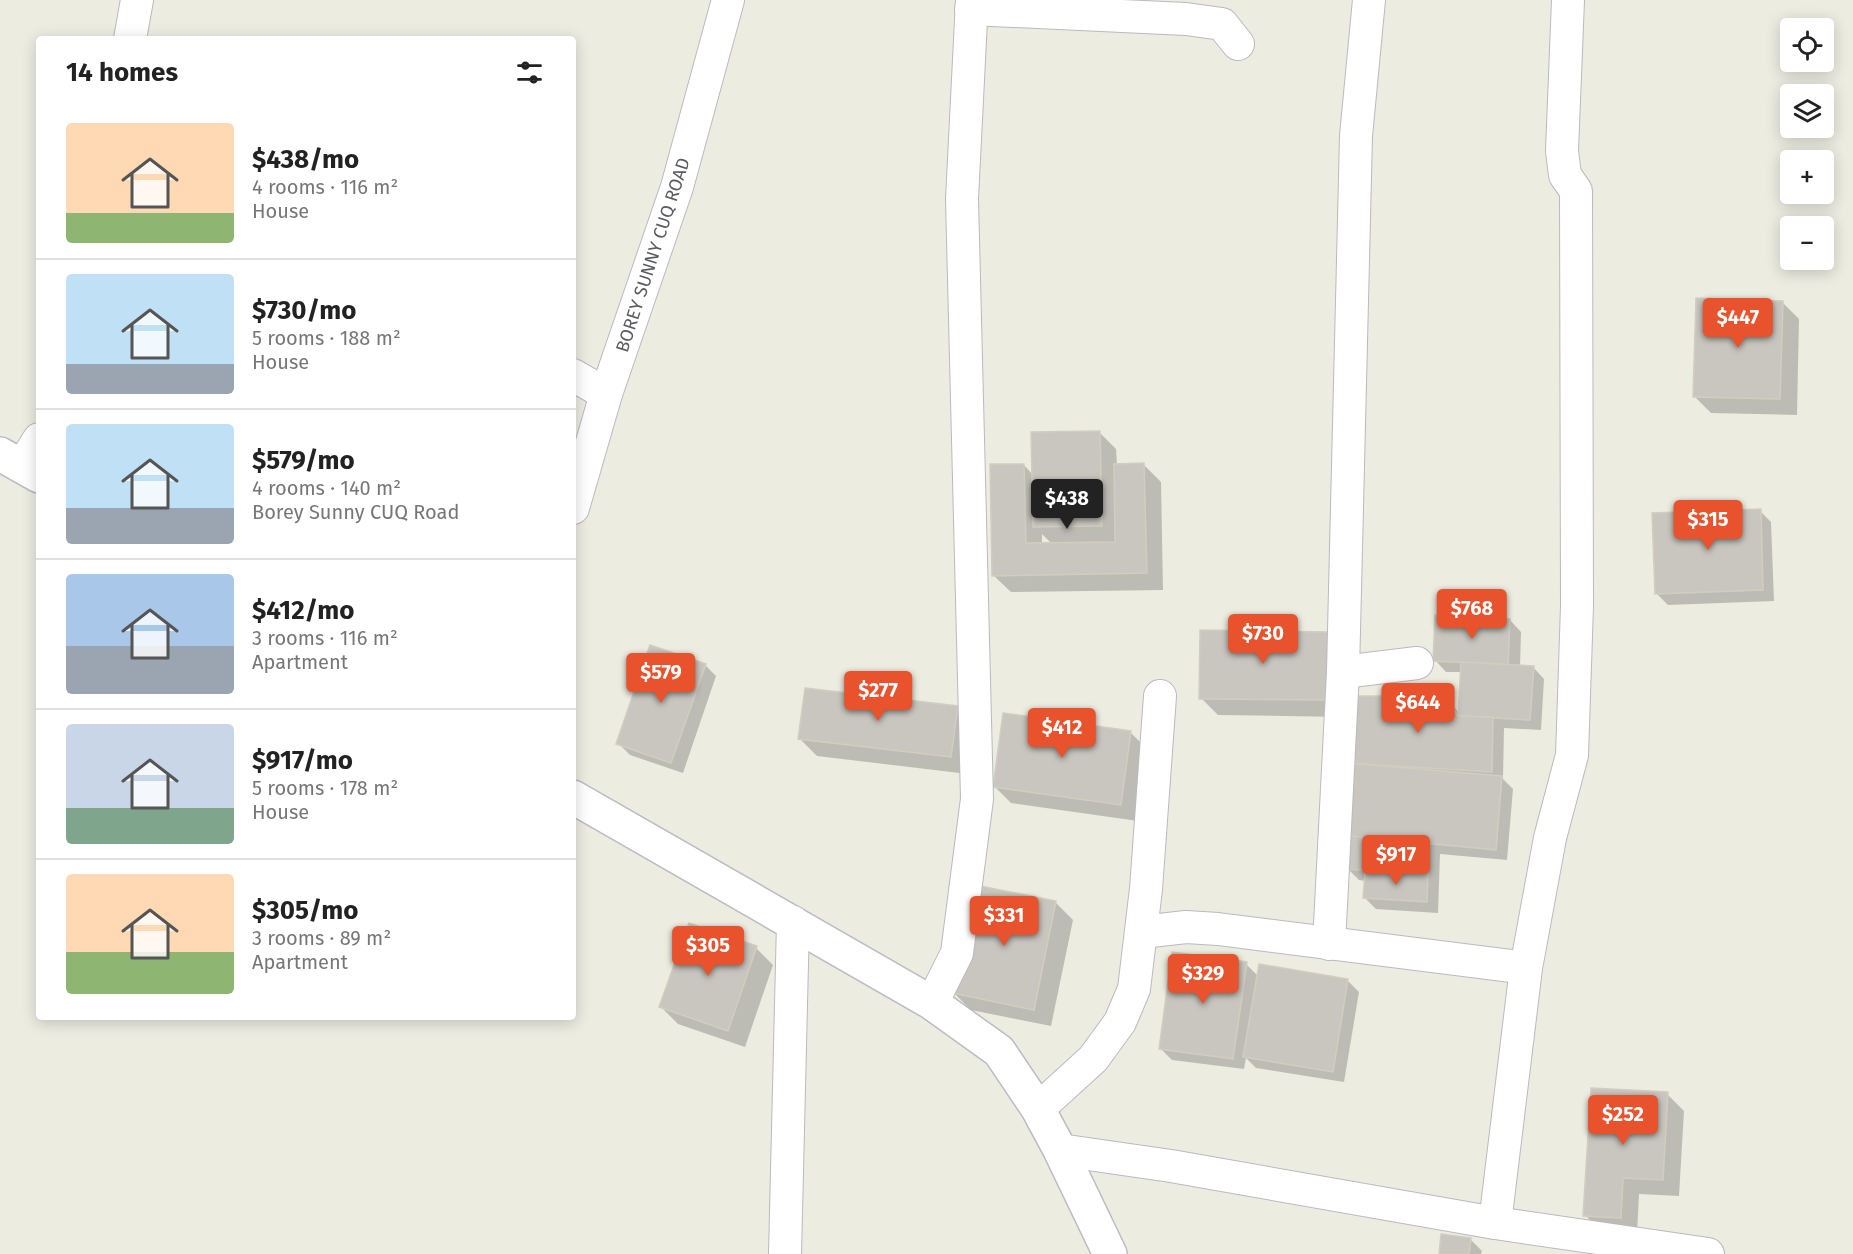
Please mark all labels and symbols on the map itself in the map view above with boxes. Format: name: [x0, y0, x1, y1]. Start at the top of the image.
street label: BOREY SUNNY CUQ ROAD: [611, 155, 695, 355]
pin: $447: [1702, 298, 1774, 349]
pin: $438: [1031, 479, 1103, 530]
pin: $315: [1672, 500, 1744, 551]
pin: $768: [1436, 589, 1508, 640]
pin: $730: [1227, 614, 1299, 665]
pin: $579: [625, 653, 697, 704]
pin: $277: [842, 671, 914, 722]
pin: $644: [1382, 683, 1454, 734]
pin: $412: [1026, 708, 1098, 759]
pin: $917: [1360, 835, 1432, 886]
pin: $331: [968, 896, 1040, 947]
pin: $305: [672, 926, 744, 977]
pin: $329: [1167, 954, 1239, 1005]
pin: $252: [1587, 1095, 1659, 1146]

